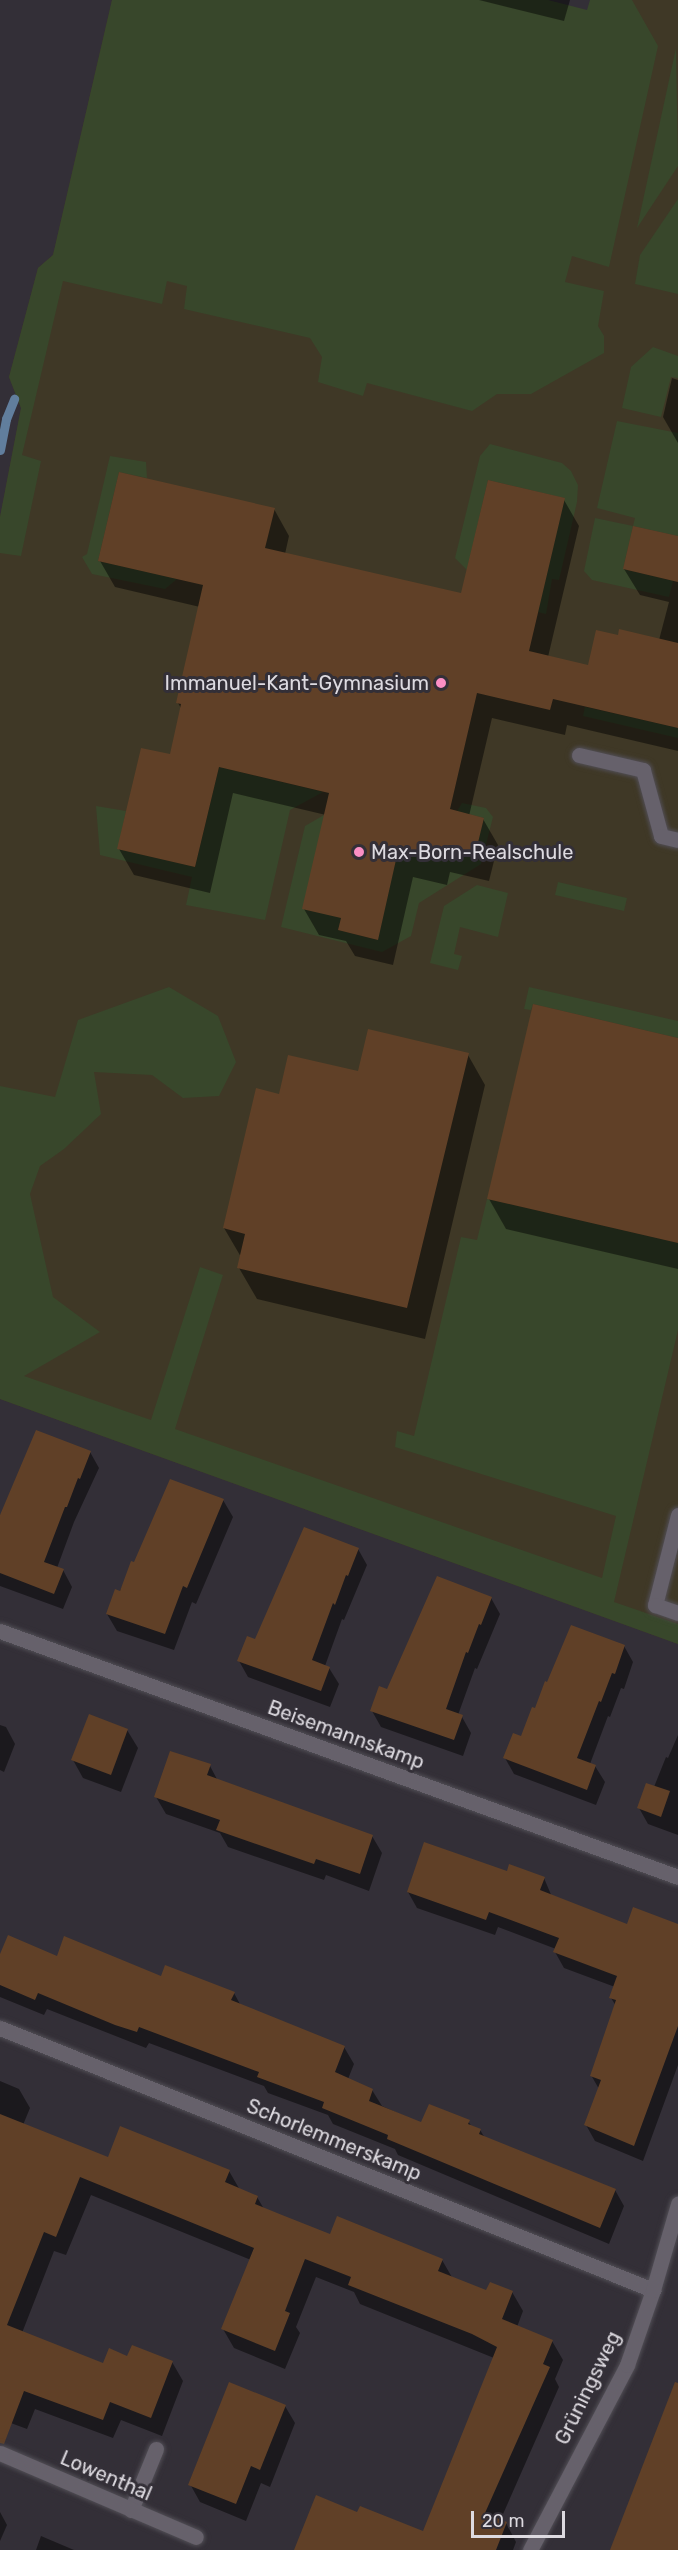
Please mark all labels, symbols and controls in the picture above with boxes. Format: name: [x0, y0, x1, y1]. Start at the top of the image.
place label: Immanuel-Kant-Gymnasium: [165, 671, 429, 695]
marker: Immanuel-Kant-Gymnasium: [434, 676, 448, 690]
place label: Max-Born-Realschule: [371, 840, 573, 864]
marker: Max-Born-Realschule: [352, 845, 366, 859]
street label: Beisemannskamp: [264, 1696, 428, 1774]
street label: Schorlemmerskamp: [243, 2094, 425, 2186]
street label: Grüningsweg: [550, 2327, 626, 2449]
street label: Lowenthal: [57, 2446, 155, 2506]
scale bar: [474, 2499, 568, 2537]
text: 20 m: [482, 2510, 524, 2532]

